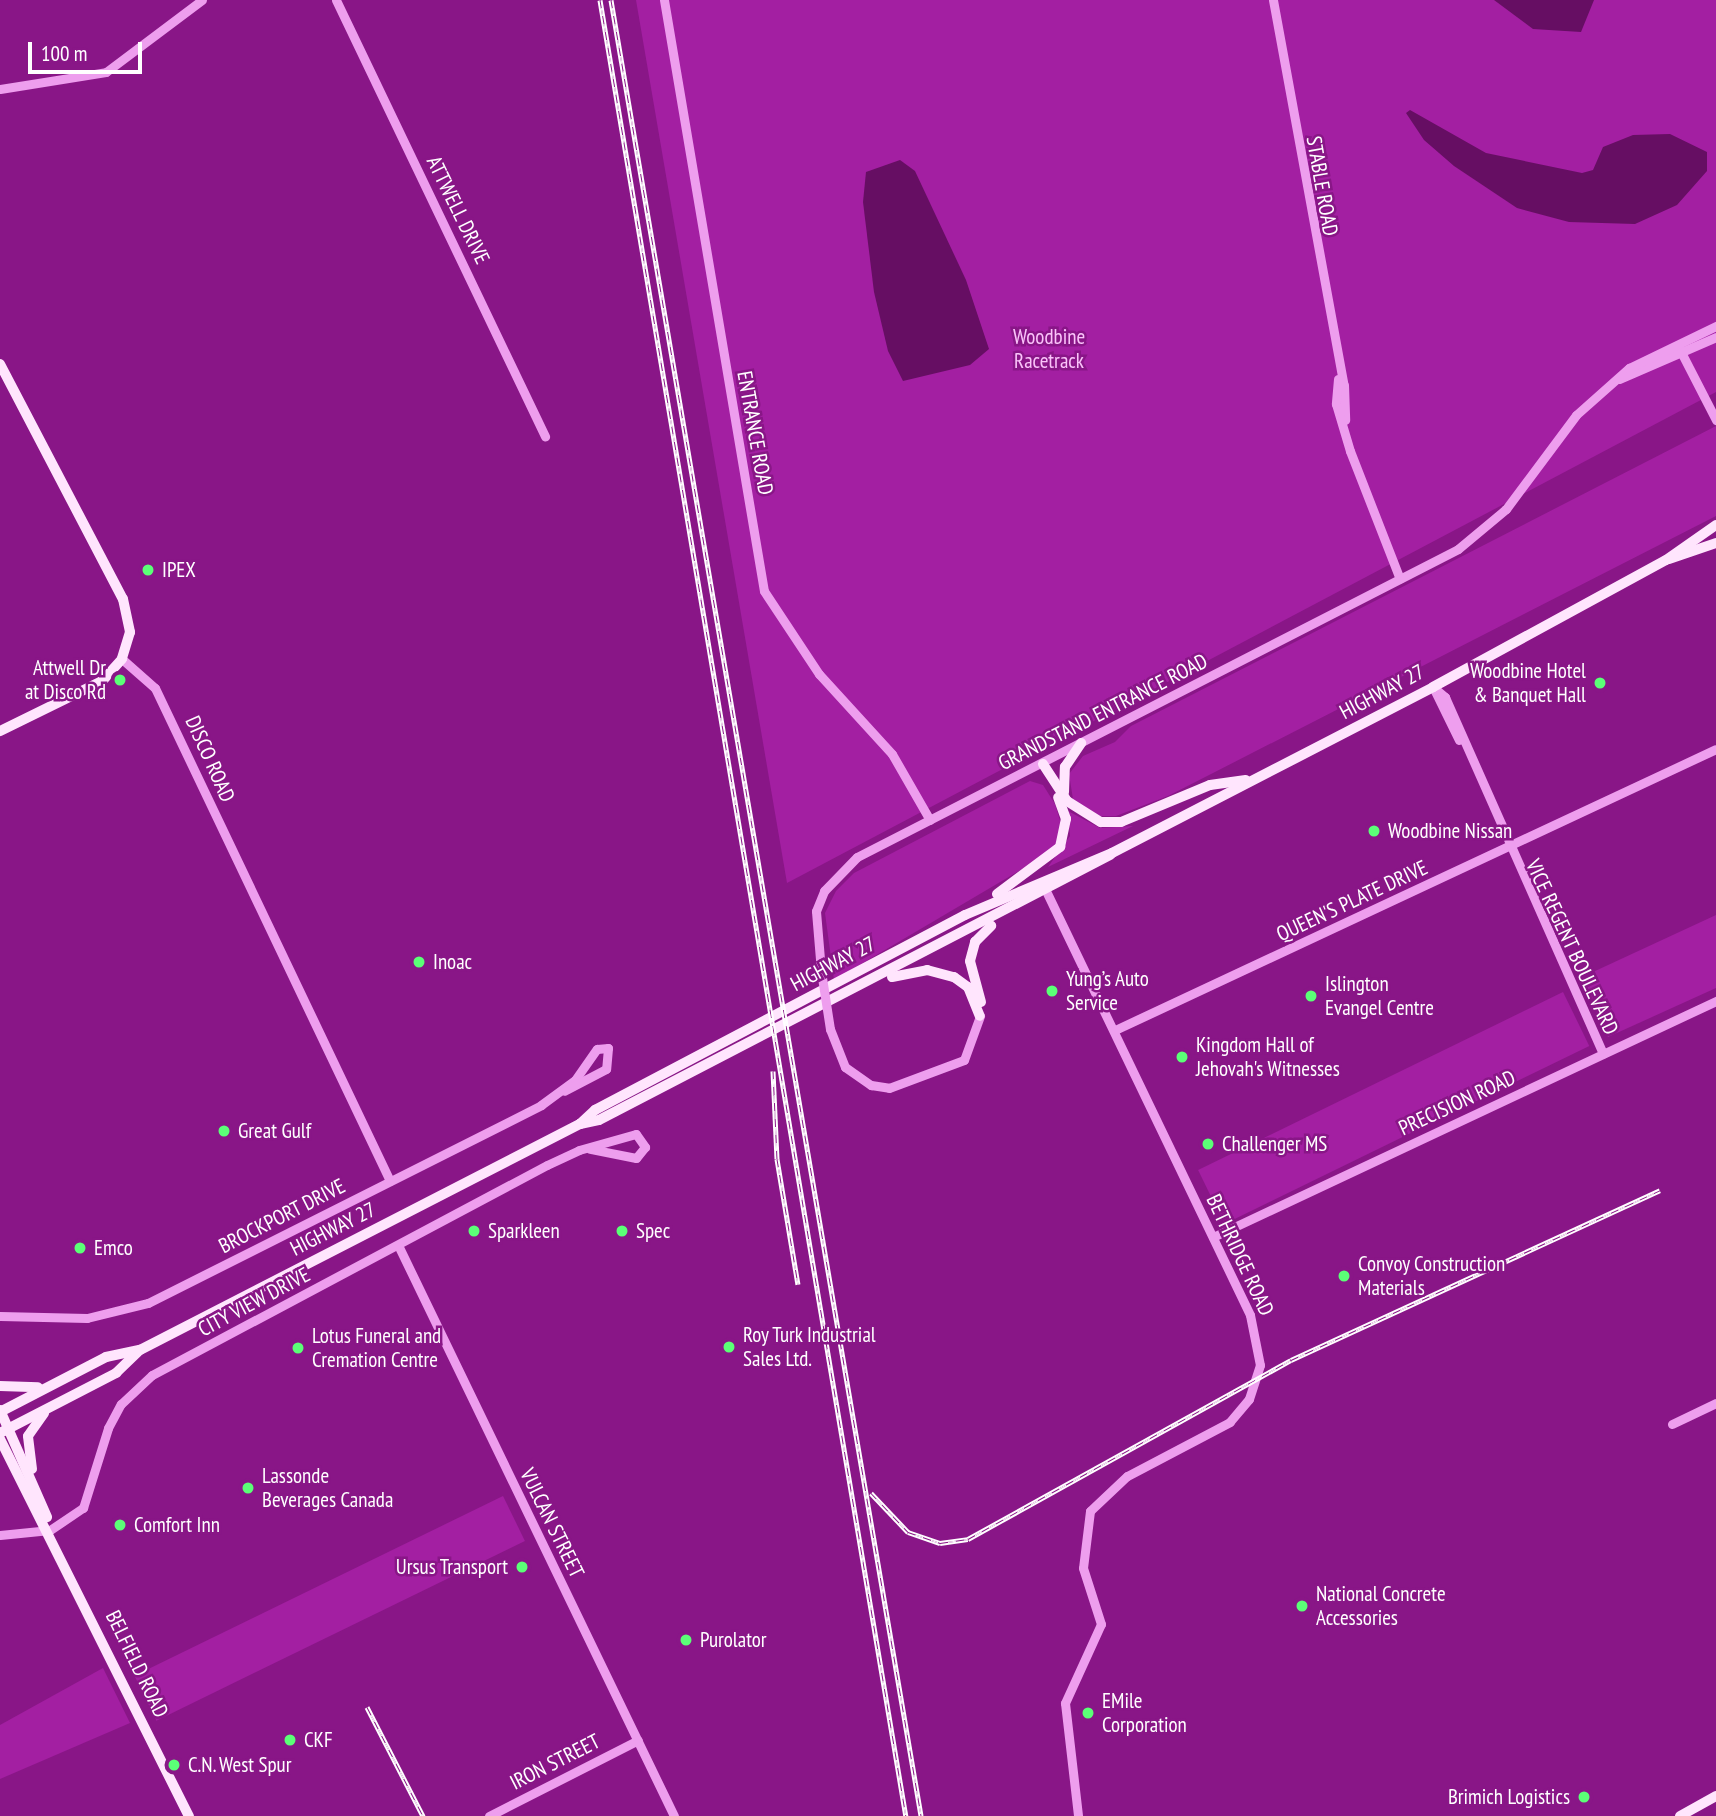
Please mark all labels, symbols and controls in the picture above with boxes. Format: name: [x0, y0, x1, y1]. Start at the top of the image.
scale bar: [32, 28, 145, 72]
text: 100 m: [41, 40, 87, 67]
street label: STABLE ROAD: [1301, 134, 1343, 238]
street label: ATTWELL DRIVE: [421, 152, 495, 268]
park label: Woodbine Racetrack: [1013, 324, 1085, 374]
street label: ENTRANCE ROAD: [732, 369, 778, 497]
place label: IPEX: [162, 557, 196, 583]
marker: IPEX: [140, 562, 156, 578]
street label: GRANDSTAND ENTRANCE ROAD: [994, 648, 1212, 776]
place label: Attwell Dr at Disco Rd: [25, 655, 106, 705]
place label: Woodbine Hotel & Banquet Hall: [1470, 658, 1586, 708]
street label: HIGHWAY 27: [1335, 659, 1429, 725]
marker: Attwell Dr at Disco Rd: [112, 672, 128, 688]
marker: Woodbine Hotel & Banquet Hall: [1592, 675, 1608, 691]
street label: DISCO ROAD: [180, 712, 240, 806]
place label: Woodbine Nissan: [1388, 818, 1512, 844]
marker: Woodbine Nissan: [1366, 823, 1382, 839]
street label: QUEEN'S PLATE DRIVE: [1272, 855, 1432, 947]
street label: VICE REGENT BOULEVARD: [1520, 855, 1624, 1039]
street label: HIGHWAY 27: [786, 931, 880, 997]
place label: Inoac: [433, 949, 472, 975]
marker: Inoac: [411, 954, 427, 970]
place label: Yung’s Auto Service: [1066, 966, 1149, 1016]
place label: Islington Evangel Centre: [1325, 971, 1434, 1021]
marker: Yung’s Auto Service: [1044, 983, 1060, 999]
marker: Islington Evangel Centre: [1303, 988, 1319, 1004]
place label: Kingdom Hall of Jehovah's Witnesses: [1196, 1032, 1340, 1082]
marker: Kingdom Hall of Jehovah's Witnesses: [1174, 1049, 1190, 1065]
street label: PRECISION ROAD: [1395, 1065, 1519, 1141]
place label: Great Gulf: [238, 1118, 311, 1144]
marker: Great Gulf: [216, 1123, 232, 1139]
place label: Challenger MS: [1222, 1131, 1327, 1157]
marker: Challenger MS: [1200, 1136, 1216, 1152]
street label: BROCKPORT DRIVE: [214, 1173, 350, 1259]
street label: BETHRIDGE ROAD: [1201, 1190, 1279, 1320]
street label: HIGHWAY 27: [286, 1197, 380, 1261]
place label: Sparkleen: [488, 1218, 560, 1244]
place label: Spec: [636, 1218, 670, 1244]
marker: Sparkleen: [466, 1223, 482, 1239]
marker: Spec: [614, 1223, 630, 1239]
place label: Emco: [94, 1235, 133, 1261]
marker: Emco: [72, 1240, 88, 1256]
place label: Convoy Construction Materials: [1358, 1251, 1506, 1301]
street label: CITY VIEW DRIVE: [193, 1262, 315, 1342]
marker: Convoy Construction Materials: [1336, 1268, 1352, 1284]
place label: Roy Turk Industrial Sales Ltd.: [743, 1322, 877, 1372]
place label: Lotus Funeral and Cremation Centre: [312, 1323, 441, 1373]
marker: Roy Turk Industrial Sales Ltd.: [721, 1339, 737, 1355]
marker: Lotus Funeral and Cremation Centre: [290, 1340, 306, 1356]
place label: Lassonde Beverages Canada: [262, 1463, 393, 1513]
street label: VULCAN STREET: [515, 1464, 589, 1582]
marker: Lassonde Beverages Canada: [240, 1480, 256, 1496]
place label: Comfort Inn: [134, 1512, 220, 1538]
marker: Comfort Inn: [112, 1517, 128, 1533]
place label: Ursus Transport: [395, 1554, 508, 1580]
marker: Ursus Transport: [514, 1559, 530, 1575]
place label: National Concrete Accessories: [1316, 1581, 1446, 1631]
marker: National Concrete Accessories: [1294, 1598, 1310, 1614]
street label: BELFIELD ROAD: [100, 1606, 174, 1722]
place label: Purolator: [700, 1627, 767, 1653]
marker: Purolator: [678, 1632, 694, 1648]
place label: EMile Corporation: [1102, 1688, 1187, 1738]
marker: EMile Corporation: [1080, 1705, 1096, 1721]
place label: CKF: [304, 1727, 333, 1753]
street label: IRON STREET: [506, 1729, 604, 1795]
marker: CKF: [282, 1732, 298, 1748]
place label: C.N. West Spur: [188, 1752, 293, 1778]
marker: C.N. West Spur: [166, 1757, 182, 1773]
place label: Brimich Logistics: [1448, 1784, 1570, 1810]
marker: Brimich Logistics: [1576, 1789, 1592, 1805]

